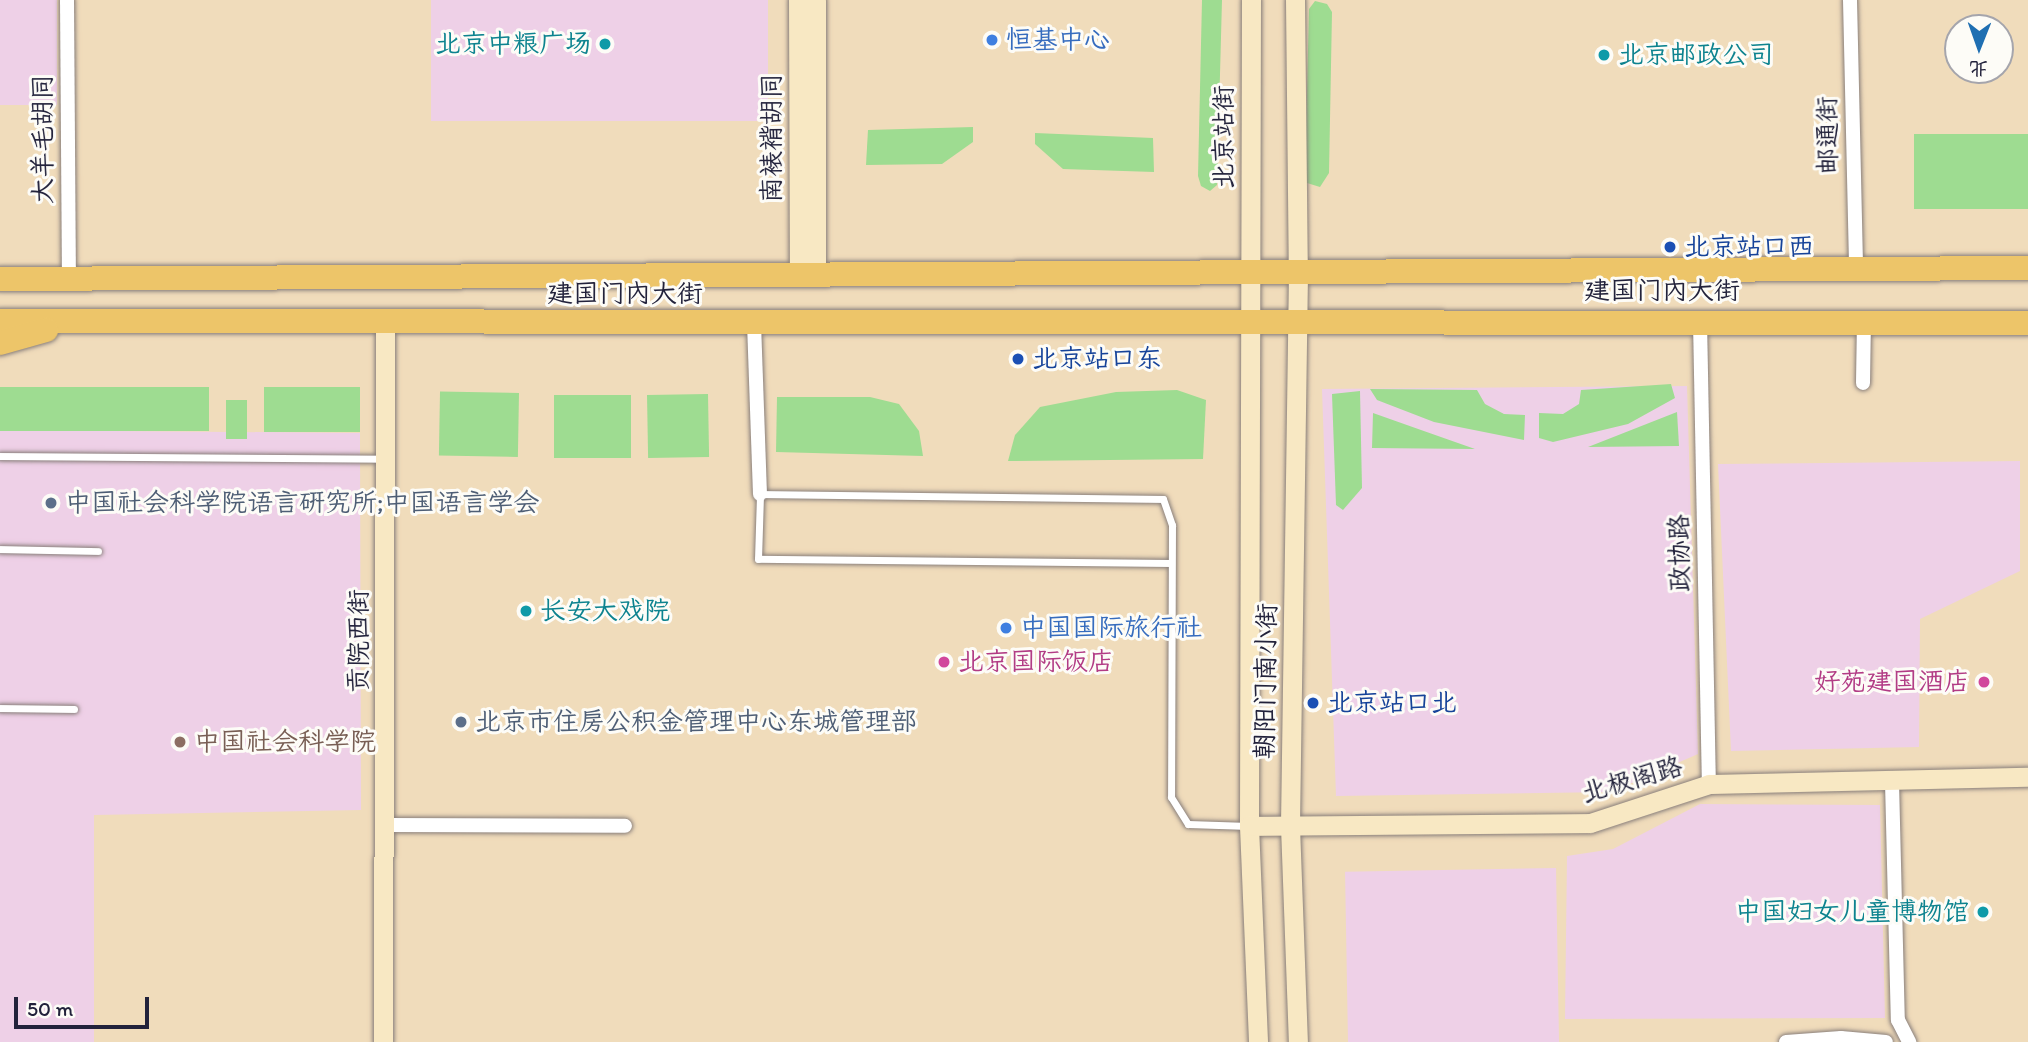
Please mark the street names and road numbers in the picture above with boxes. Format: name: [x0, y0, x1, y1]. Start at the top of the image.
street label: 南裱褙胡同: [756, 73, 788, 203]
street label: 大羊毛胡同: [27, 74, 59, 204]
street label: 北京站街: [1208, 85, 1240, 189]
street label: 邮通街: [1812, 96, 1844, 174]
street label: 建国门内大街: [1584, 275, 1740, 307]
street label: 建国门内大街: [547, 278, 703, 310]
street label: 政协路: [1664, 514, 1696, 592]
street label: 贡院西街: [343, 589, 375, 693]
street label: 朝阳门南小街: [1249, 603, 1283, 759]
street label: 北极阁路: [1578, 751, 1686, 809]

